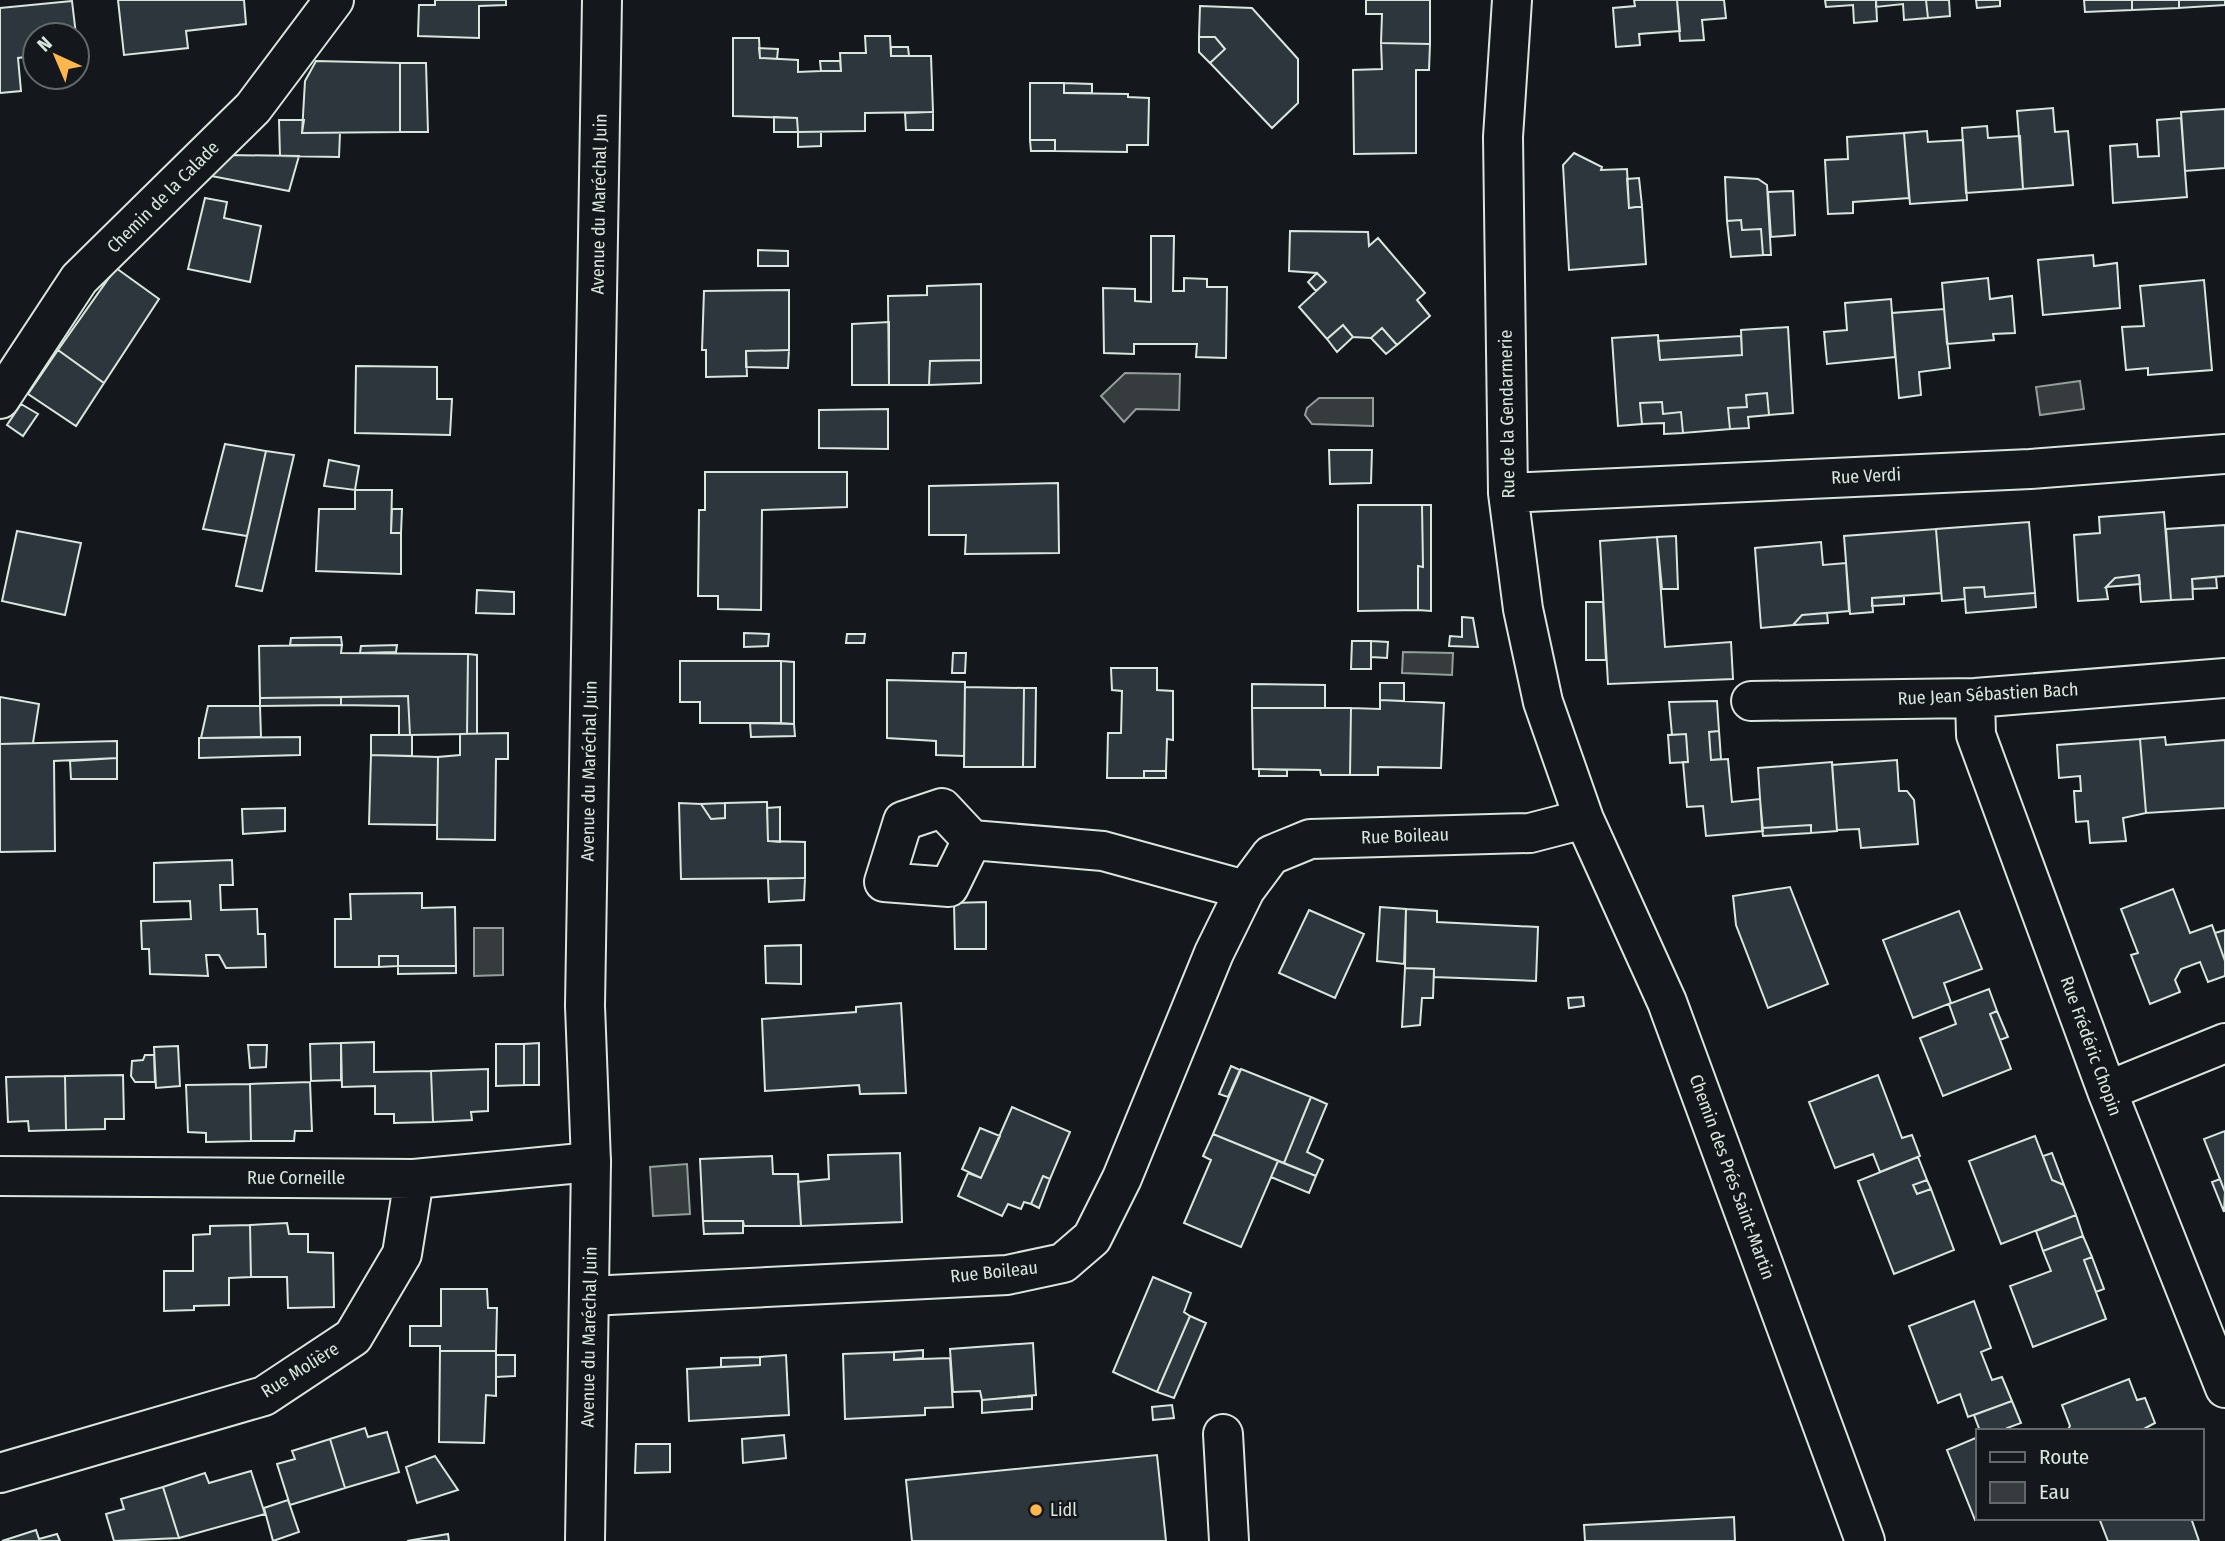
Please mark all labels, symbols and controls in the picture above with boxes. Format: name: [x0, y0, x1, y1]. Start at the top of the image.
north arrow: [21, 21, 91, 91]
text: N: [32, 32, 57, 56]
street label: Avenue du Maréchal Juin: [586, 113, 612, 295]
street label: Chemin de la Calade: [102, 136, 224, 258]
street label: Rue de la Gendarmerie: [1495, 329, 1519, 499]
street label: Rue Verdi: [1831, 463, 1901, 489]
street label: Rue Jean Sébastien Bach: [1897, 678, 2079, 710]
street label: Avenue du Maréchal Juin: [576, 680, 602, 862]
street label: Rue Boileau: [1361, 823, 1449, 849]
street label: Rue Frédéric Chopin: [2056, 973, 2126, 1119]
street label: Chemin des Prés Saint-Martin: [1685, 1071, 1779, 1283]
street label: Rue Corneille: [247, 1167, 345, 1189]
street label: Avenue du Maréchal Juin: [576, 1246, 602, 1428]
street label: Rue Boileau: [949, 1256, 1039, 1288]
street label: Rue Molière: [257, 1337, 343, 1403]
legend: [1976, 1429, 2204, 1520]
text: Route: [2039, 1444, 2089, 1470]
text: Eau: [2039, 1479, 2070, 1505]
place label: Lidl: [1050, 1499, 1077, 1521]
marker: Lidl: [1028, 1502, 1044, 1518]

